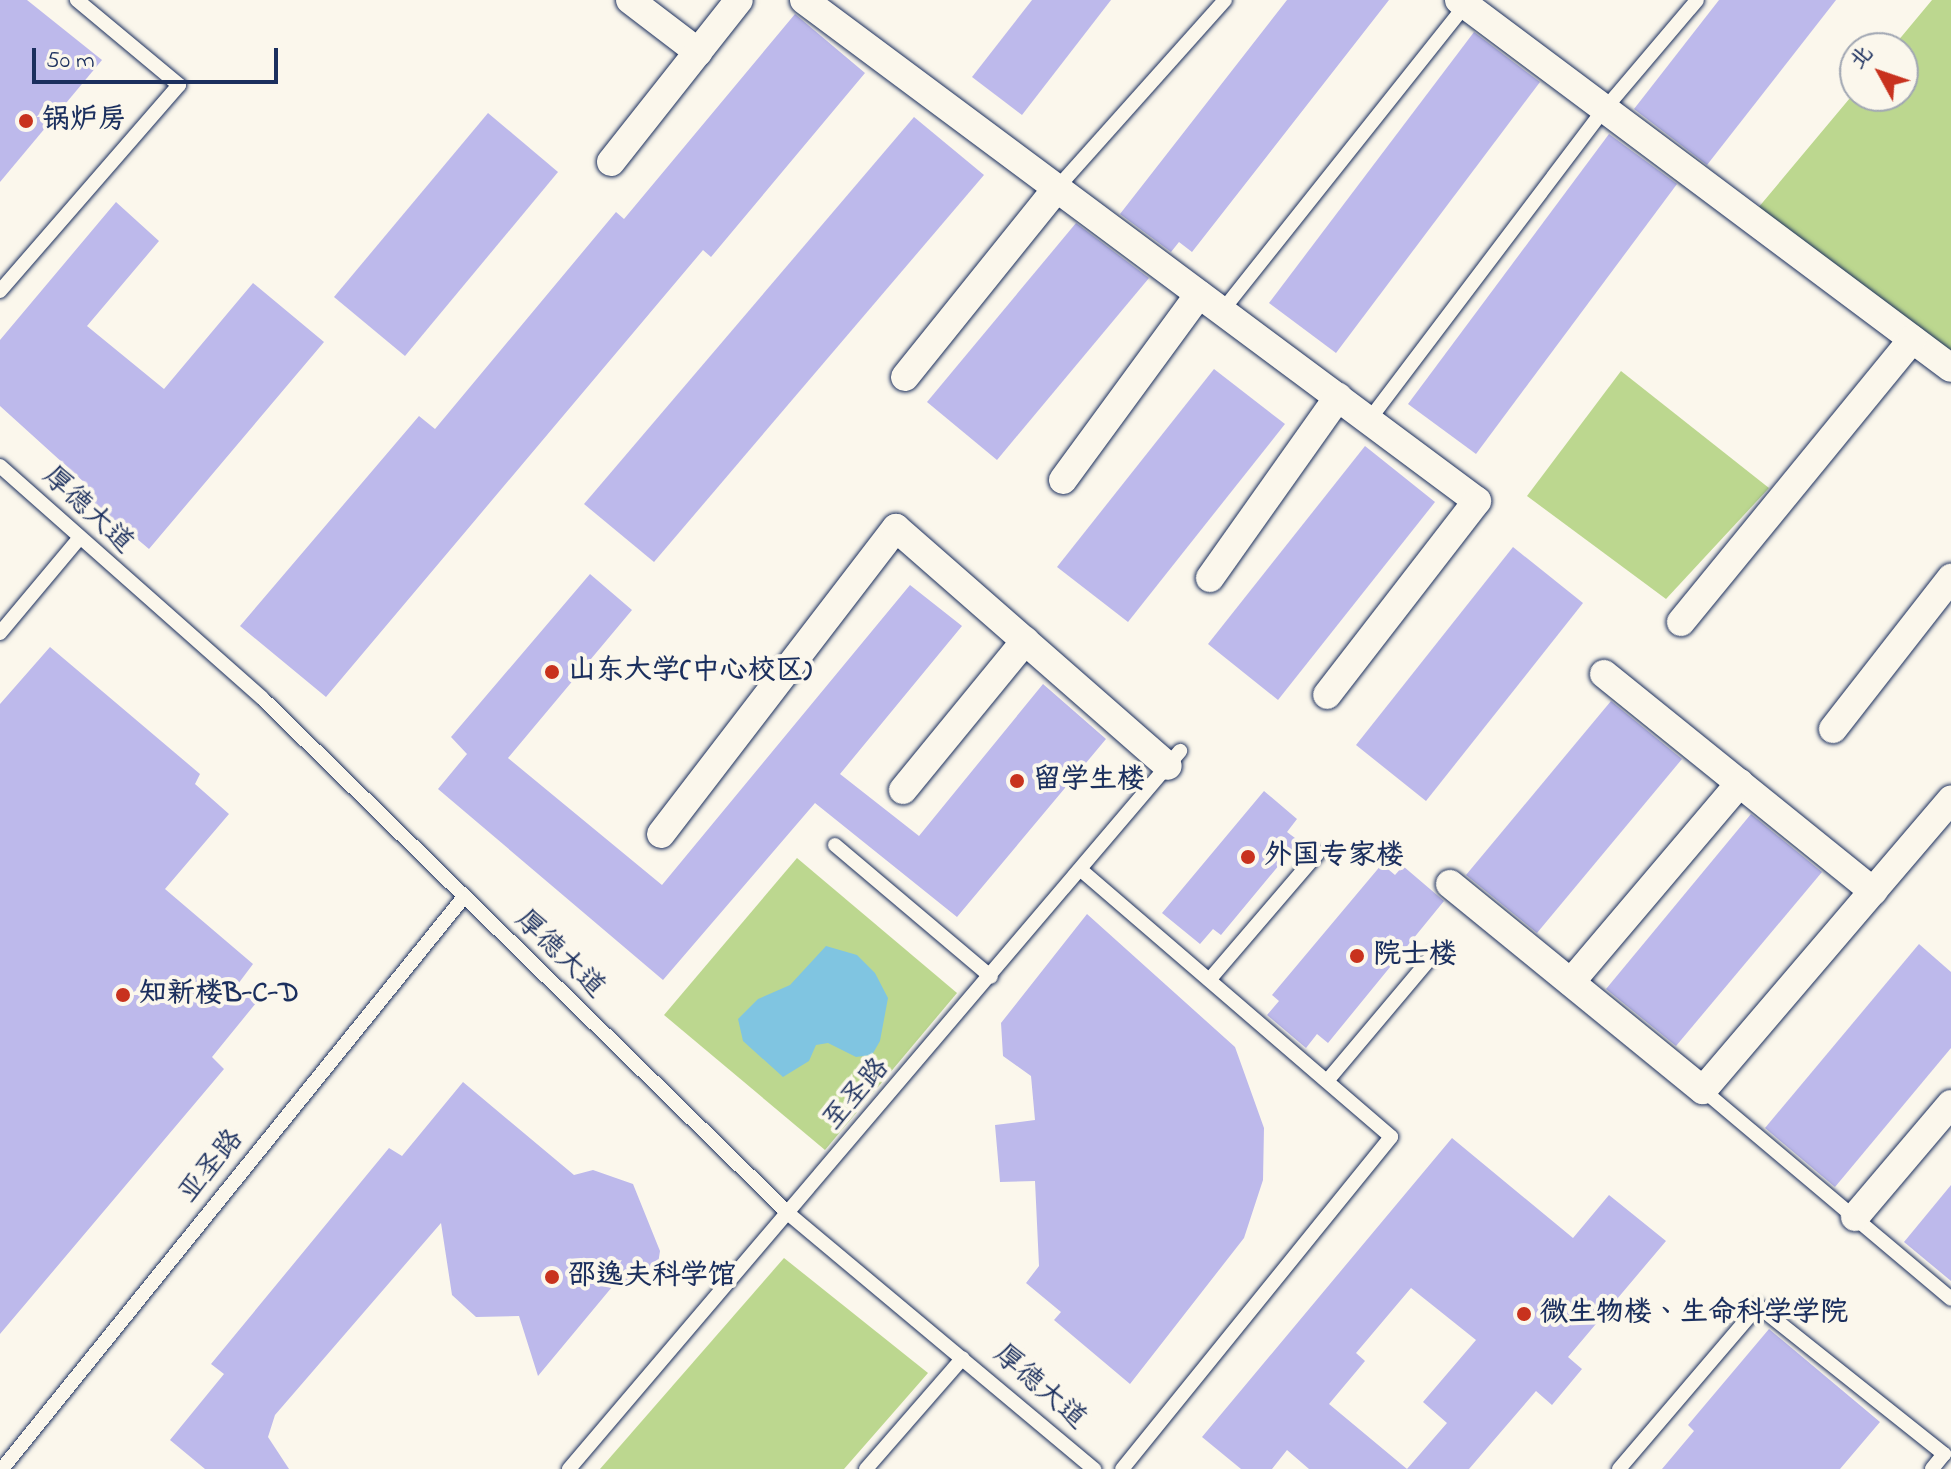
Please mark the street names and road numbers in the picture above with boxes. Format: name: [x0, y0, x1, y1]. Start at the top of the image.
street label: 厚德大道: [35, 461, 139, 561]
street label: 厚德大道: [507, 904, 611, 1006]
street label: 至圣路: [817, 1052, 897, 1138]
street label: 亚圣路: [173, 1124, 251, 1210]
street label: 厚德大道: [986, 1339, 1092, 1437]

